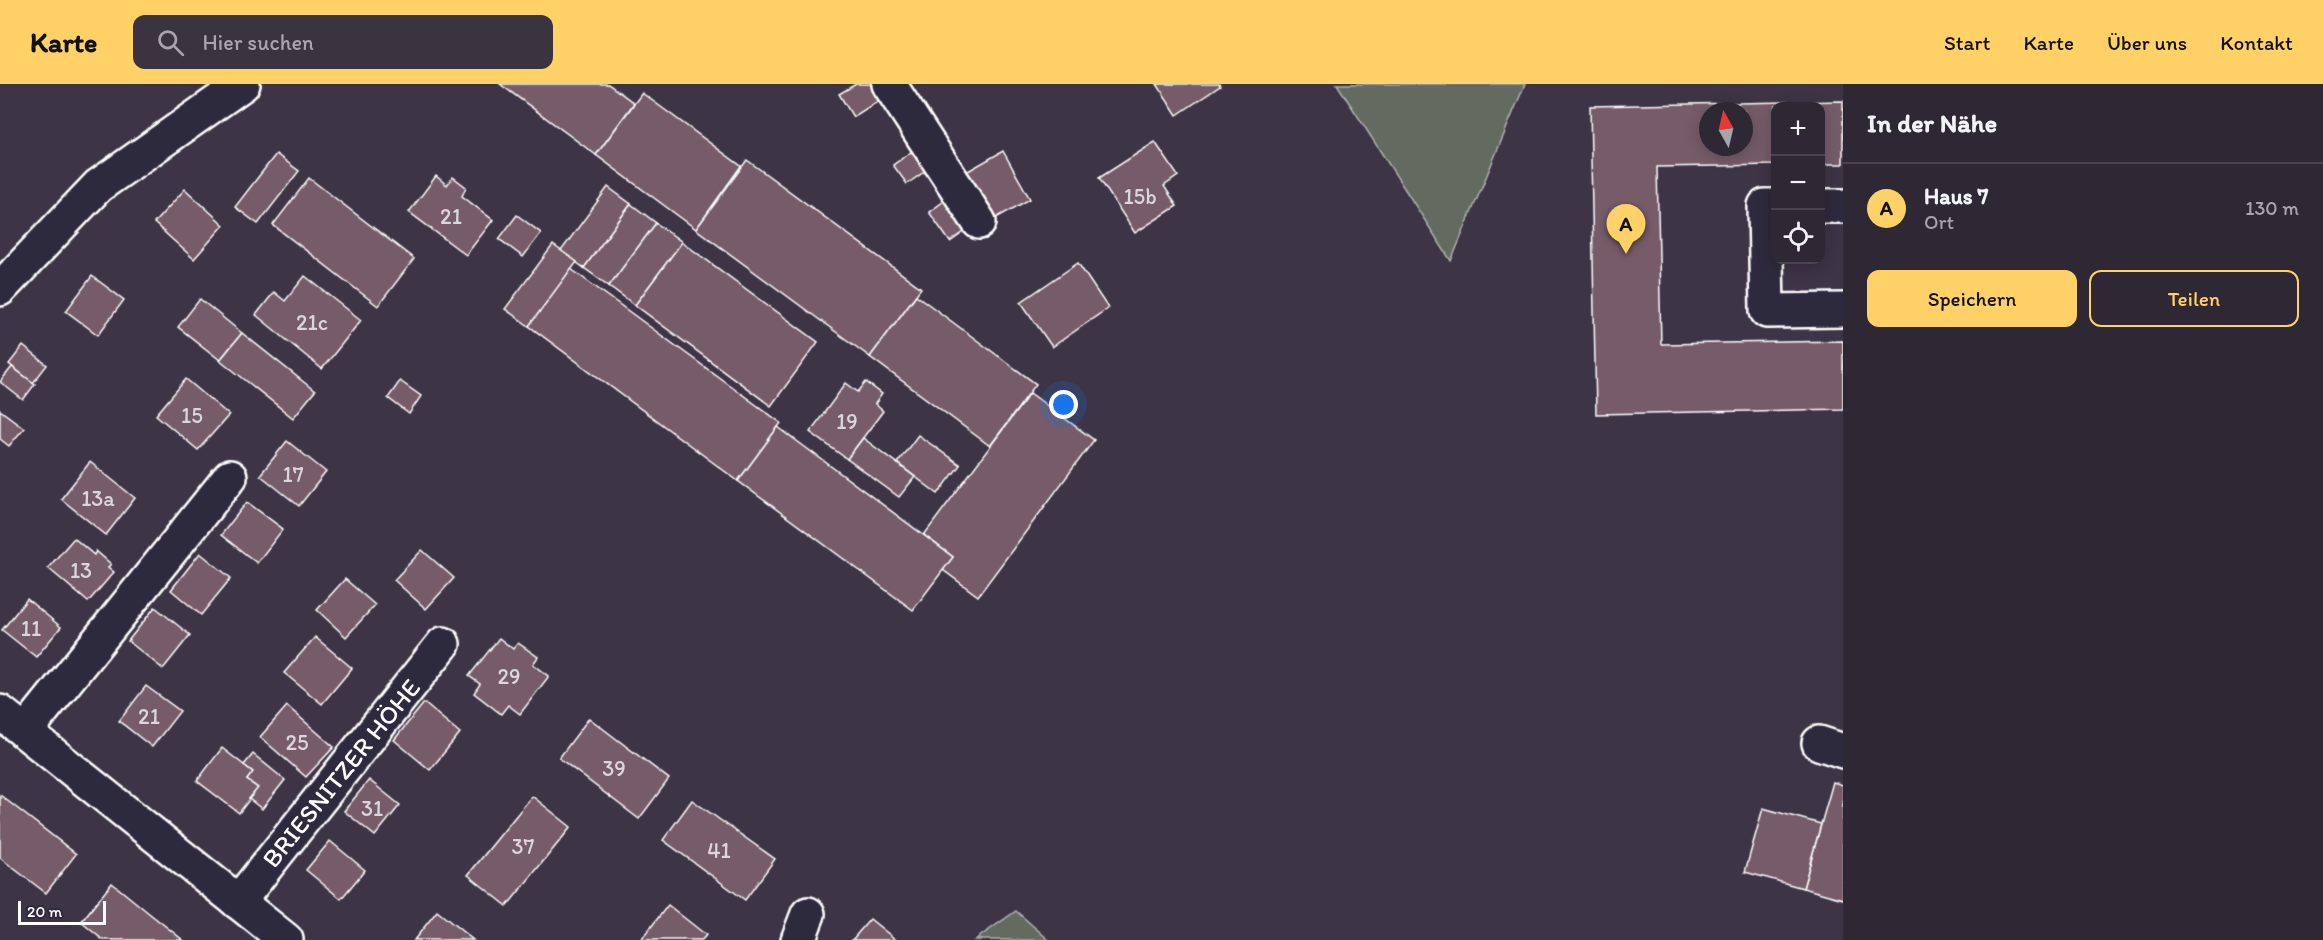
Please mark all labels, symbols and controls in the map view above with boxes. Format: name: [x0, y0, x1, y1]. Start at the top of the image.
search box: [133, 15, 553, 69]
text: Karte: [30, 25, 97, 59]
icon: search: [154, 26, 187, 59]
text: Hier suchen: [202, 29, 314, 56]
text: Start: [1944, 30, 1990, 55]
text: Karte: [2023, 30, 2074, 55]
text: Über uns: [2107, 30, 2187, 55]
text: Kontakt: [2220, 30, 2293, 55]
north arrow: [1699, 102, 1753, 156]
map controls: [1771, 102, 1825, 264]
button: +: [1771, 102, 1825, 156]
text: In der Nähe: [1867, 107, 1997, 139]
button: −: [1771, 156, 1825, 210]
house number: 15b: [1123, 183, 1157, 210]
text: Haus 7: [1924, 183, 1988, 210]
text: A: [1880, 196, 1893, 220]
text: 130 m: [2245, 196, 2299, 220]
house number: 21: [440, 203, 462, 230]
pin: A: [1606, 204, 1646, 254]
button: locate: [1771, 210, 1825, 264]
text: Ort: [1924, 210, 1954, 234]
button: Speichern: [1867, 270, 2077, 327]
button: Teilen: [2089, 270, 2299, 327]
house number: 21c: [296, 309, 328, 336]
your location: [1049, 390, 1078, 419]
house number: 15: [181, 402, 203, 429]
house number: 19: [836, 408, 858, 435]
house number: 17: [282, 461, 304, 488]
house number: 13a: [81, 485, 115, 512]
house number: 13: [70, 557, 92, 584]
house number: 11: [21, 615, 41, 642]
house number: 29: [497, 663, 521, 690]
street label: BRIESNITZER HÖHE: [255, 672, 427, 874]
house number: 21: [138, 703, 160, 730]
house number: 25: [285, 729, 309, 756]
house number: 39: [602, 755, 626, 782]
house number: 31: [361, 795, 383, 822]
house number: 37: [512, 833, 535, 860]
house number: 41: [707, 837, 731, 864]
scale bar: [18, 898, 106, 926]
text: 20 m: [27, 902, 62, 921]

